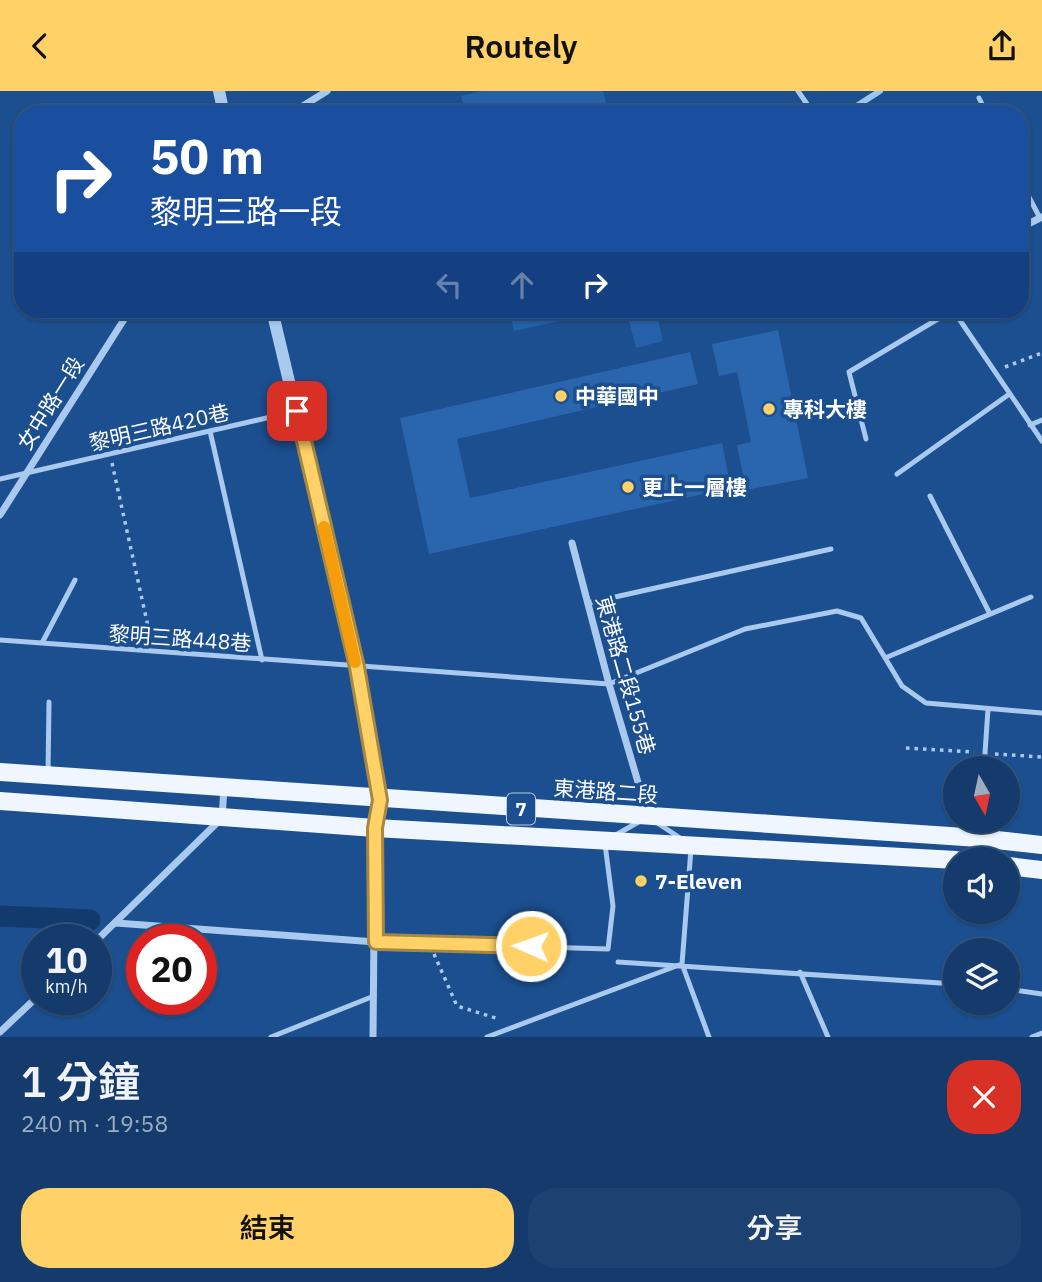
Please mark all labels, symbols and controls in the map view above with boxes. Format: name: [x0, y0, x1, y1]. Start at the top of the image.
text: Routely: [464, 25, 578, 67]
icon: back: [21, 27, 59, 65]
icon: share: [983, 27, 1021, 65]
text: 50 m: [150, 124, 264, 187]
icon: right: [35, 133, 126, 224]
text: 黎明三路一段: [150, 190, 342, 232]
icon: left: [430, 266, 468, 304]
icon: ahead: [503, 266, 541, 304]
icon: right: [576, 266, 614, 304]
street label: 女中路一段: [10, 351, 90, 455]
pin: [267, 381, 327, 441]
place label: 中華國中: [575, 382, 659, 410]
marker: 中華國中: [553, 388, 569, 404]
icon: arrive: [278, 392, 316, 430]
place label: 專科大樓: [783, 395, 867, 423]
street label: 黎明三路420巷: [86, 397, 232, 457]
marker: 專科大樓: [761, 401, 777, 417]
place label: 更上一層樓: [642, 473, 747, 501]
marker: 更上一層樓: [620, 479, 636, 495]
street label: 東港路二段155巷: [590, 592, 662, 758]
street label: 黎明三路448巷: [108, 619, 252, 657]
north arrow: [943, 756, 1020, 833]
map controls: [943, 756, 1020, 1015]
street label: 東港路二段: [553, 773, 659, 809]
road number: 7: [507, 793, 535, 825]
button: sound: [943, 847, 1020, 924]
place label: 7-Eleven: [655, 867, 742, 895]
marker: 7-Eleven: [633, 873, 649, 889]
position arrow: [494, 909, 568, 983]
speed limit sign: 20: [126, 924, 217, 1015]
text: 10: [45, 937, 88, 983]
button: layers: [943, 938, 1020, 1015]
text: km/h: [45, 975, 88, 998]
text: 1 分鐘: [21, 1054, 140, 1109]
button: close: [947, 1060, 1021, 1134]
text: 240 m · 19:58: [21, 1108, 168, 1138]
button: 結束: [21, 1188, 514, 1268]
button: 分享: [528, 1188, 1021, 1268]

